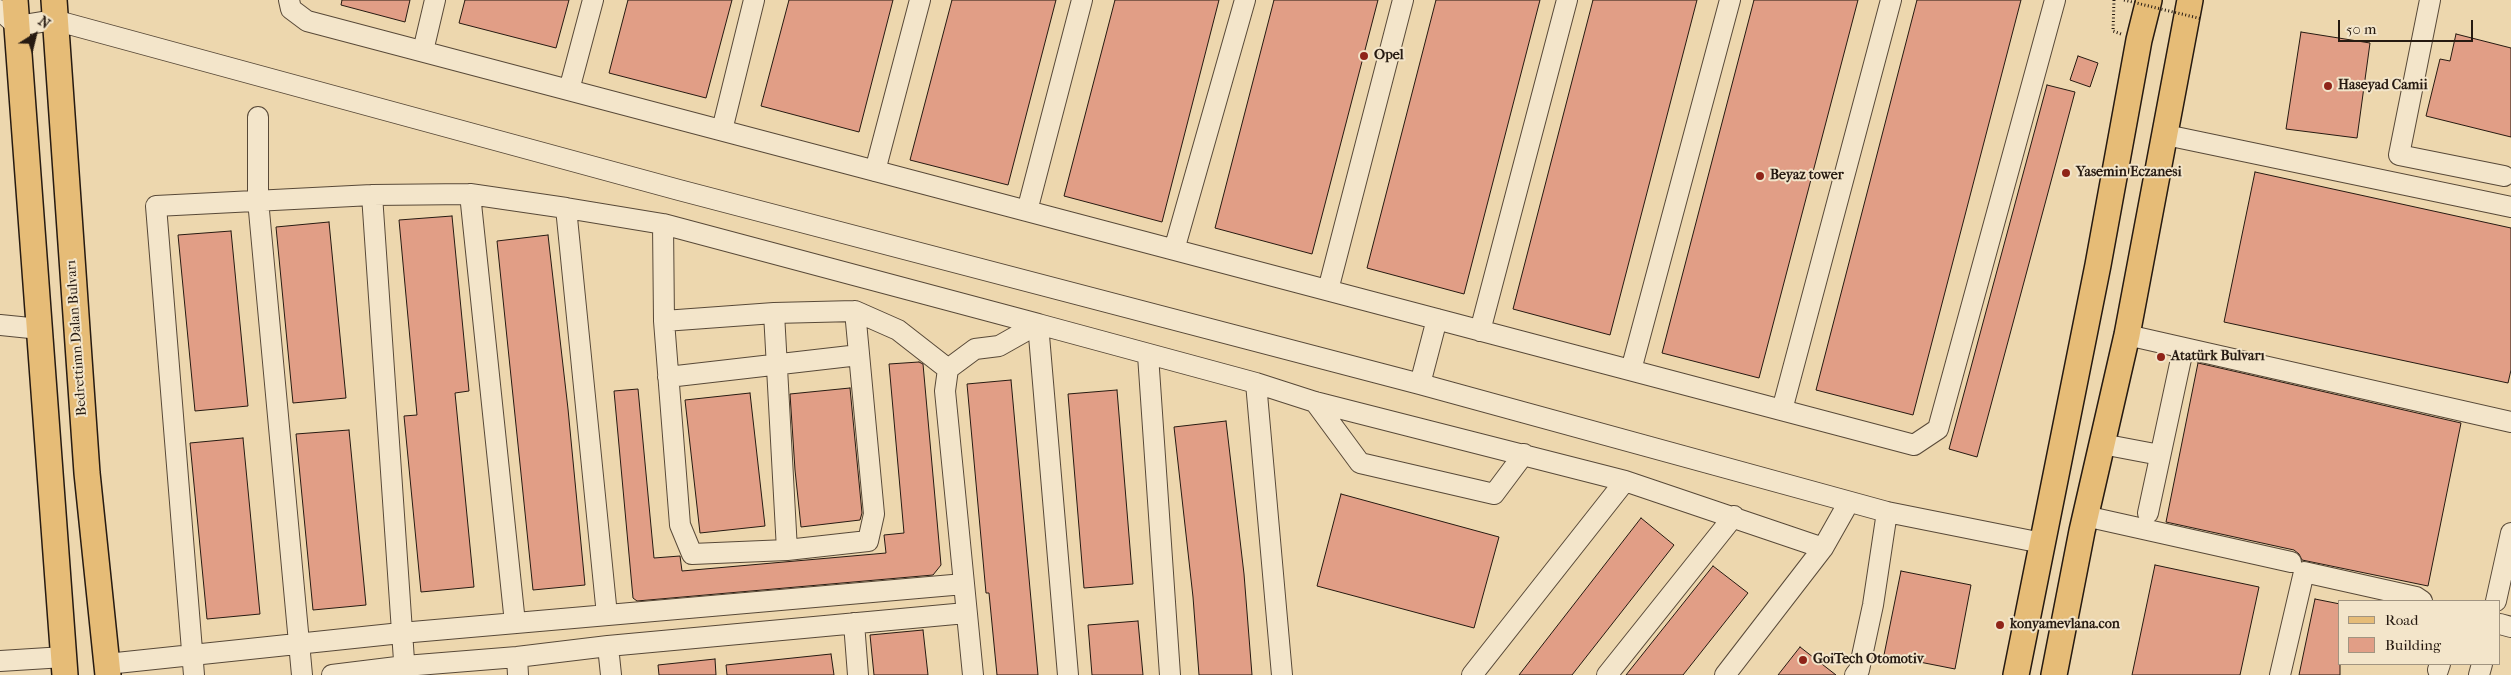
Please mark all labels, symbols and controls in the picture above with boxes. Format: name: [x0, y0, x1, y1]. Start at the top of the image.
north arrow: [10, 10, 60, 60]
scale bar: [2341, 10, 2476, 42]
text: N: [35, 12, 53, 32]
text: 50 m: [2346, 20, 2376, 38]
place label: Opel: [1374, 48, 1404, 64]
marker: Opel: [1358, 50, 1370, 62]
place label: Haseyad Camii: [2338, 78, 2428, 94]
marker: Haseyad Camii: [2322, 80, 2334, 92]
place label: Yasemin Eczanesi: [2076, 165, 2182, 181]
marker: Yasemin Eczanesi: [2060, 167, 2072, 179]
place label: Beyaz tower: [1770, 168, 1844, 184]
marker: Beyaz tower: [1754, 170, 1766, 182]
street label: Bedrettimn Dalan Bulvarı: [63, 260, 91, 416]
place label: Atatürk Bulvarı: [2171, 349, 2265, 365]
marker: Atatürk Bulvarı: [2155, 351, 2167, 363]
legend: [2338, 600, 2501, 665]
text: Road: [2385, 611, 2418, 629]
place label: konyamevlana.con: [2010, 617, 2120, 633]
marker: konyamevlana.con: [1994, 619, 2006, 631]
text: Building: [2385, 636, 2441, 654]
place label: GoiTech Otomotiv: [1813, 652, 1924, 668]
marker: GoiTech Otomotiv: [1797, 654, 1809, 666]

